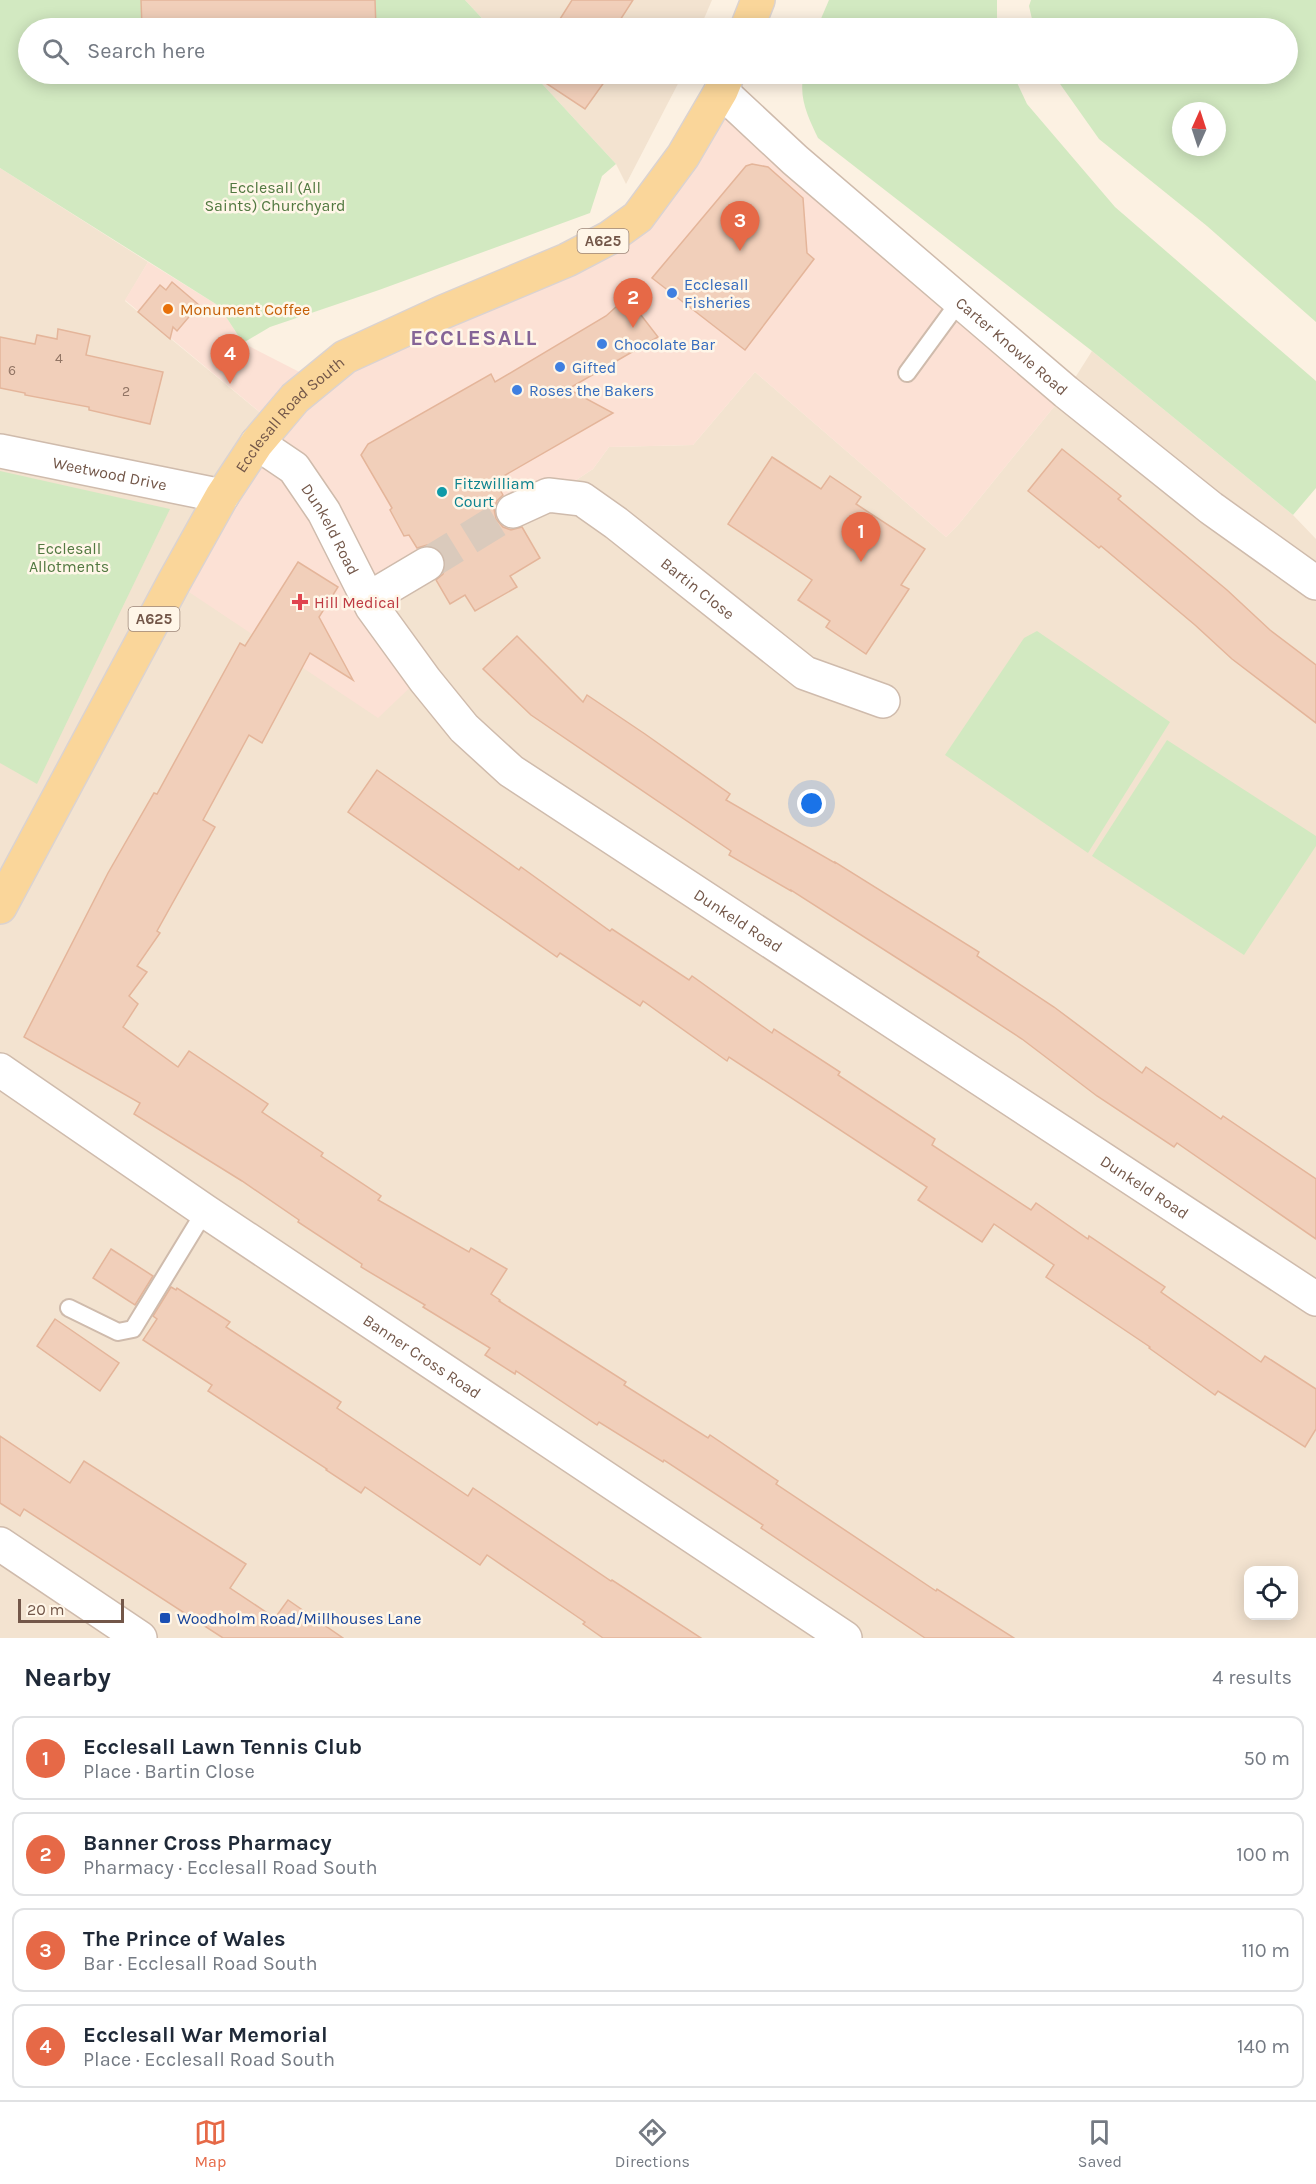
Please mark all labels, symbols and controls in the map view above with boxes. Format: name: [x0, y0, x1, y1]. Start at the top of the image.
search box: [18, 18, 1298, 84]
icon: search: [39, 35, 72, 68]
text: Search here: [87, 38, 205, 64]
north arrow: [1172, 102, 1226, 156]
park label: Ecclesall (All Saints) Churchyard: [204, 178, 346, 215]
pin: 3: [720, 202, 760, 251]
road number: A625: [578, 229, 628, 253]
place label: Ecclesall Fisheries: [684, 275, 751, 312]
pin: 2: [614, 278, 652, 328]
marker: Ecclesall Fisheries: [665, 286, 679, 300]
street label: Carter Knowle Road: [952, 293, 1072, 399]
place label: Monument Coffee: [180, 300, 310, 319]
marker: Monument Coffee: [161, 302, 175, 316]
district label: ECCLESALL: [410, 325, 538, 351]
pin: 4: [210, 334, 250, 384]
place label: Chocolate Bar: [614, 335, 715, 354]
marker: Chocolate Bar: [595, 337, 609, 351]
house number: 4: [55, 350, 63, 367]
street label: Ecclesall Road South: [231, 352, 348, 476]
place label: Gifted: [572, 358, 616, 377]
marker: Gifted: [553, 360, 567, 374]
house number: 6: [8, 362, 16, 379]
place label: Roses the Bakers: [529, 381, 654, 400]
house number: 2: [122, 383, 130, 400]
marker: Roses the Bakers: [510, 383, 524, 397]
street label: Weetwood Drive: [51, 452, 169, 494]
place label: Fitzwilliam Court: [454, 474, 535, 511]
street label: Dunkeld Road: [298, 480, 364, 578]
marker: Fitzwilliam Court: [435, 485, 449, 499]
pin: 1: [842, 512, 880, 562]
park label: Ecclesall Allotments: [29, 539, 109, 576]
street label: Bartin Close: [657, 553, 739, 623]
marker: Hill Medical: [291, 593, 309, 611]
place label: Hill Medical: [314, 593, 400, 612]
road number: A625: [128, 607, 180, 631]
your location: [797, 789, 826, 818]
street label: Dunkeld Road: [691, 884, 786, 956]
street label: Dunkeld Road: [1097, 1151, 1193, 1223]
street label: Banner Cross Road: [360, 1310, 485, 1402]
map controls: [1244, 1566, 1298, 1620]
button: locate: [1244, 1566, 1298, 1620]
scale bar: [18, 1596, 124, 1624]
text: 20 m: [27, 1600, 65, 1619]
place label: Woodholm Road/Millhouses Lane: [177, 1609, 422, 1628]
marker: Woodholm Road/Millhouses Lane: [158, 1611, 172, 1625]
text: Nearby: [24, 1662, 111, 1693]
text: 4 results: [1212, 1666, 1292, 1689]
text: Ecclesall Lawn Tennis Club: [83, 1734, 362, 1760]
text: 1: [42, 1747, 49, 1770]
text: 50 m: [1243, 1747, 1290, 1770]
text: Place · Bartin Close: [83, 1760, 255, 1783]
text: Banner Cross Pharmacy: [83, 1830, 332, 1856]
text: 2: [39, 1843, 52, 1866]
text: 100 m: [1236, 1843, 1290, 1866]
text: Pharmacy · Ecclesall Road South: [83, 1856, 378, 1879]
text: The Prince of Wales: [83, 1926, 286, 1952]
text: 3: [39, 1939, 52, 1962]
text: 110 m: [1241, 1939, 1290, 1962]
text: Bar · Ecclesall Road South: [83, 1952, 317, 1975]
text: Ecclesall War Memorial: [83, 2022, 328, 2048]
text: 4: [40, 2035, 51, 2058]
text: 140 m: [1237, 2035, 1290, 2058]
text: Place · Ecclesall Road South: [83, 2048, 335, 2071]
tab: Map: [194, 2116, 227, 2171]
tab: Directions: [615, 2116, 690, 2171]
tab: Saved: [1078, 2116, 1122, 2171]

